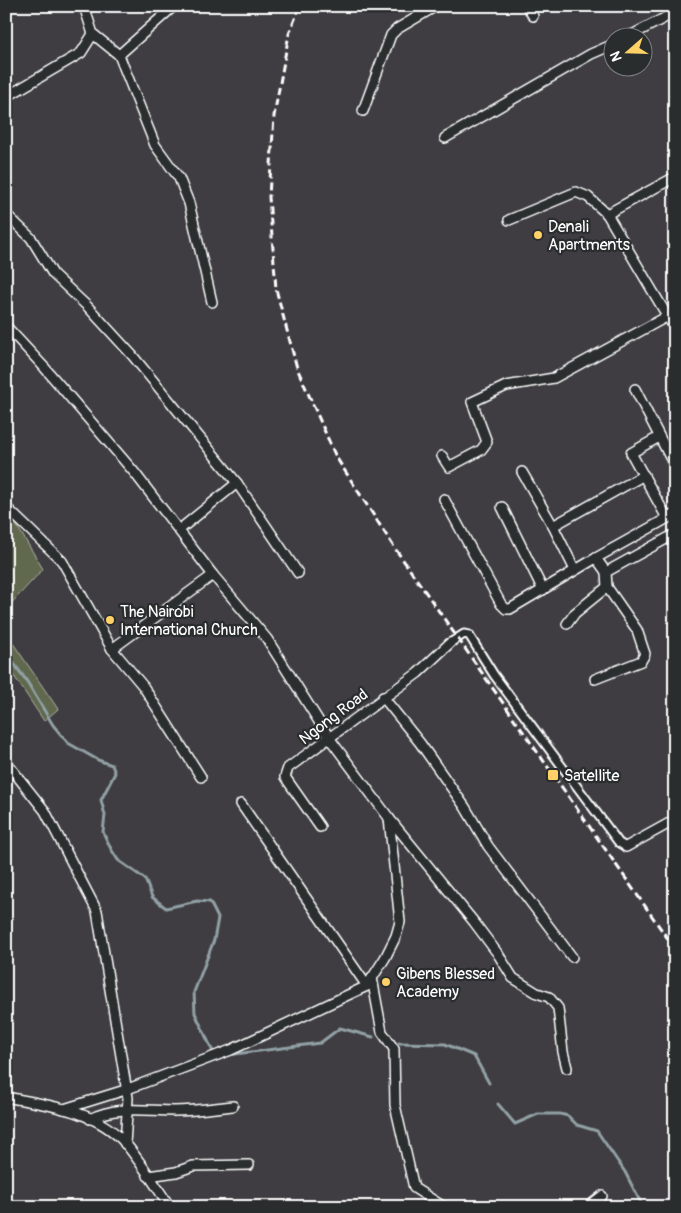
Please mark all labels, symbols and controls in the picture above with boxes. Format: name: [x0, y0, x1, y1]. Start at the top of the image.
north arrow: [604, 28, 654, 78]
text: N: [607, 49, 626, 64]
place label: Denali Apartments: [548, 217, 630, 255]
marker: Denali Apartments: [532, 229, 544, 241]
place label: The Nairobi International Church: [120, 602, 258, 640]
marker: The Nairobi International Church: [104, 614, 116, 626]
street label: Ngong Road: [295, 684, 372, 749]
place label: Satellite: [564, 766, 620, 786]
marker: Satellite: [546, 768, 560, 782]
place label: Gibens Blessed Academy: [396, 964, 495, 1002]
marker: Gibens Blessed Academy: [380, 976, 392, 988]

